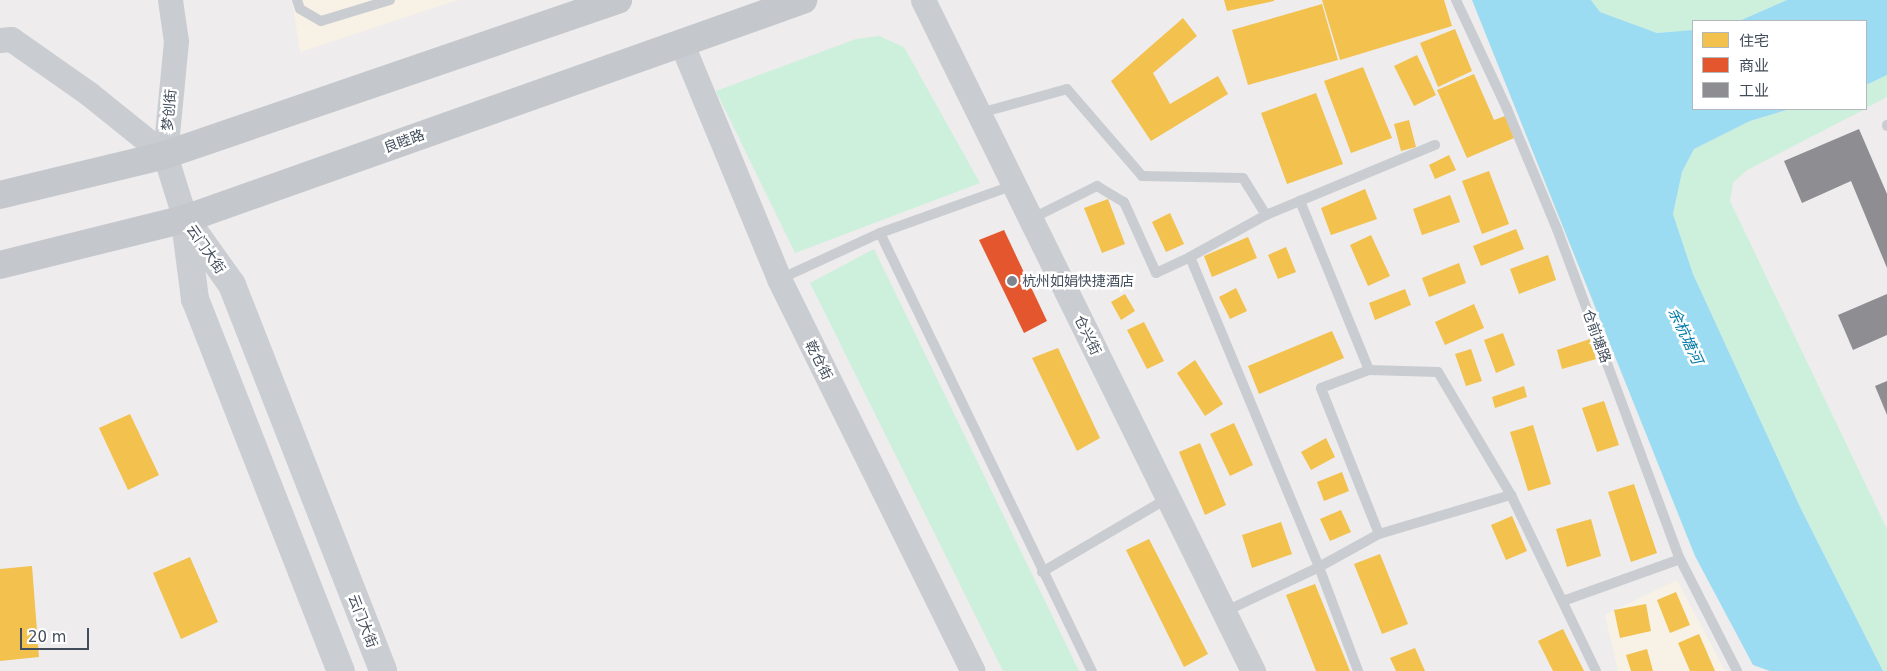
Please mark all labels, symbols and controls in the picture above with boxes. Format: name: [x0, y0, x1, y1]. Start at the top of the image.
legend: [1692, 20, 1867, 110]
text: 住宅: [1739, 32, 1769, 50]
text: 商业: [1739, 57, 1769, 75]
text: 工业: [1739, 82, 1769, 100]
street label: 梦创街: [159, 88, 179, 132]
street label: 良睦路: [381, 126, 427, 156]
street label: 云门大街: [183, 221, 229, 277]
place label: 杭州如娟快捷酒店: [1022, 273, 1134, 289]
marker: 杭州如娟快捷酒店: [1006, 275, 1018, 287]
water label: 余杭塘河: [1664, 305, 1706, 367]
street label: 仓前塘路: [1580, 307, 1614, 365]
street label: 仓兴街: [1071, 312, 1105, 358]
street label: 乾仓街: [802, 337, 836, 383]
street label: 云门大街: [345, 592, 381, 650]
scale bar: [22, 618, 91, 650]
text: 20 m: [28, 628, 66, 646]

